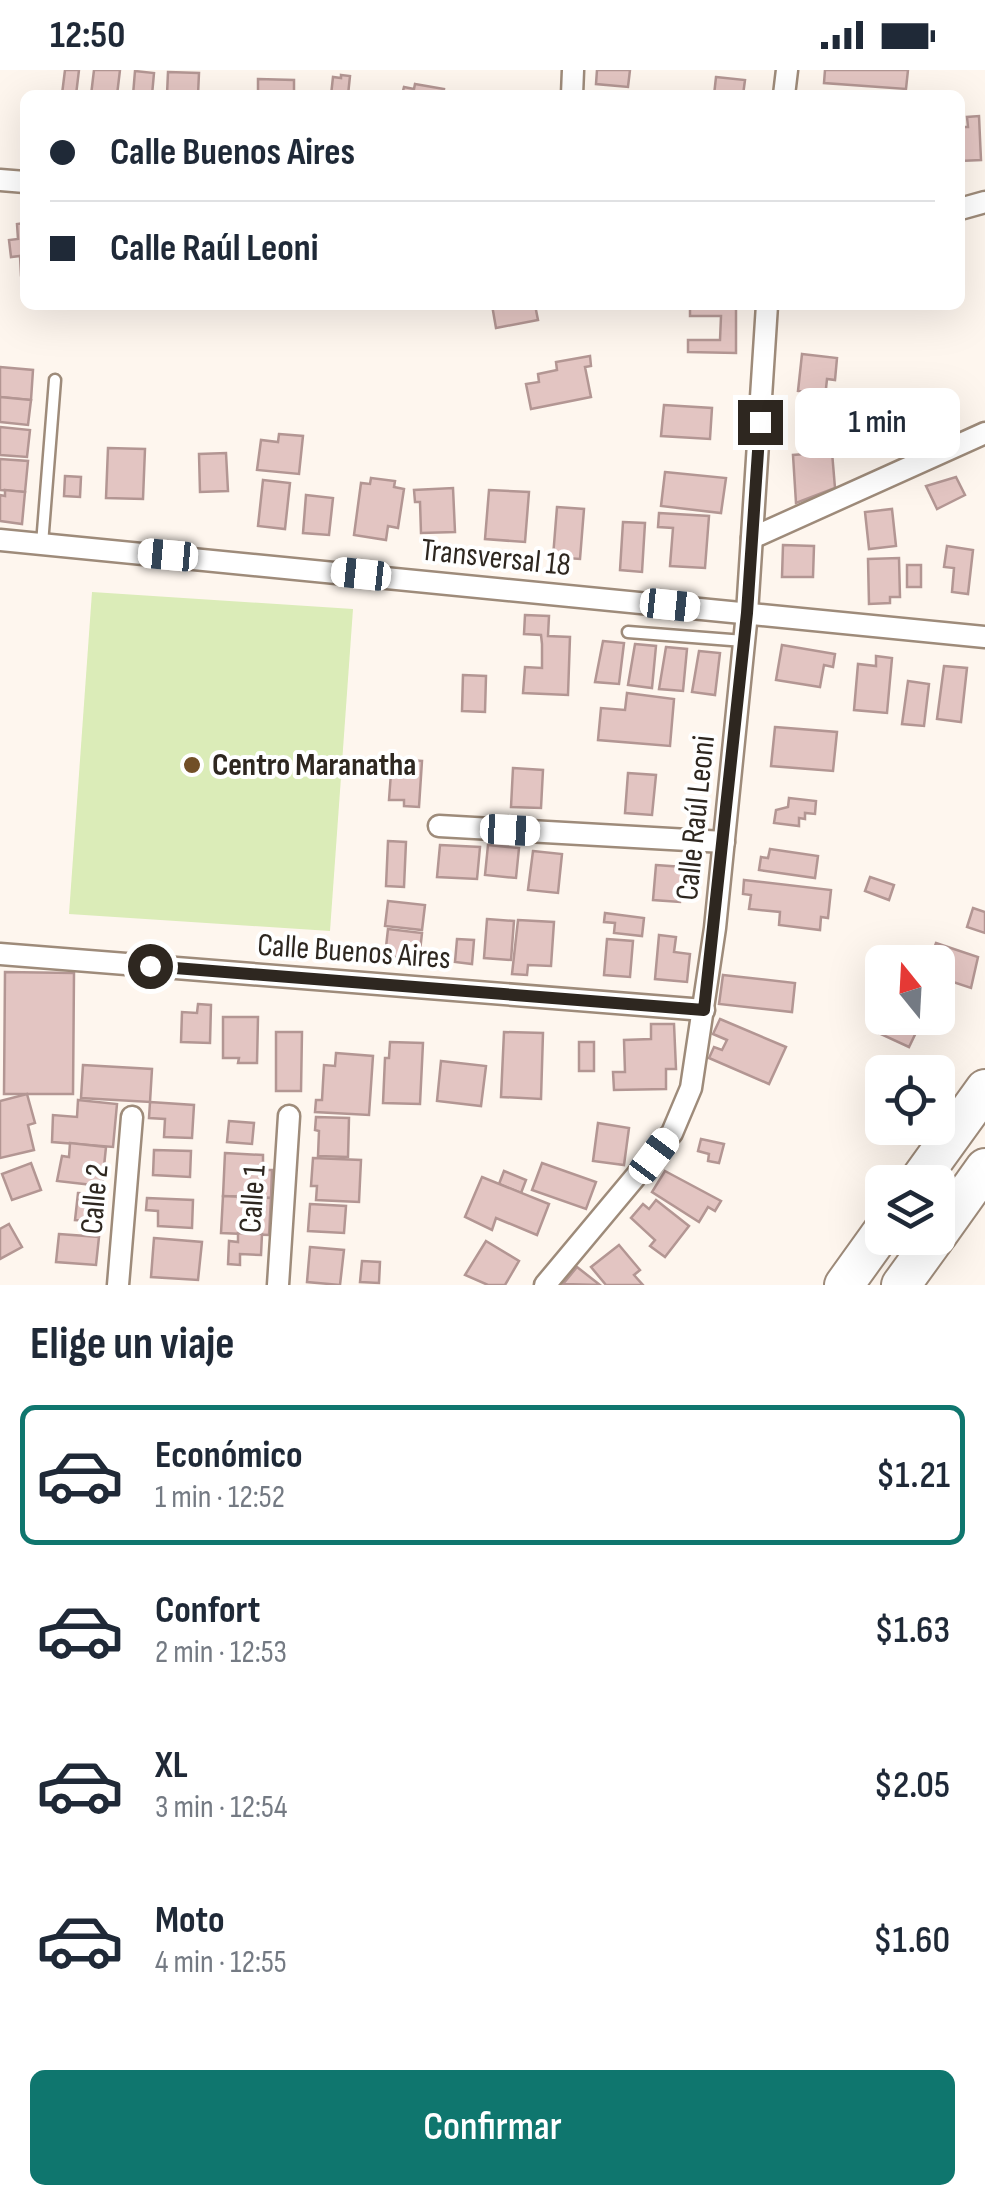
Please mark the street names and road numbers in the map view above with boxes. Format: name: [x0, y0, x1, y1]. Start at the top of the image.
street label: Transversal 18: [419, 531, 573, 585]
street label: Calle Raúl Leoni: [668, 734, 724, 902]
street label: Calle Buenos Aires: [256, 926, 452, 978]
street label: Calle 2: [73, 1162, 117, 1236]
street label: Calle 1: [231, 1164, 275, 1234]

